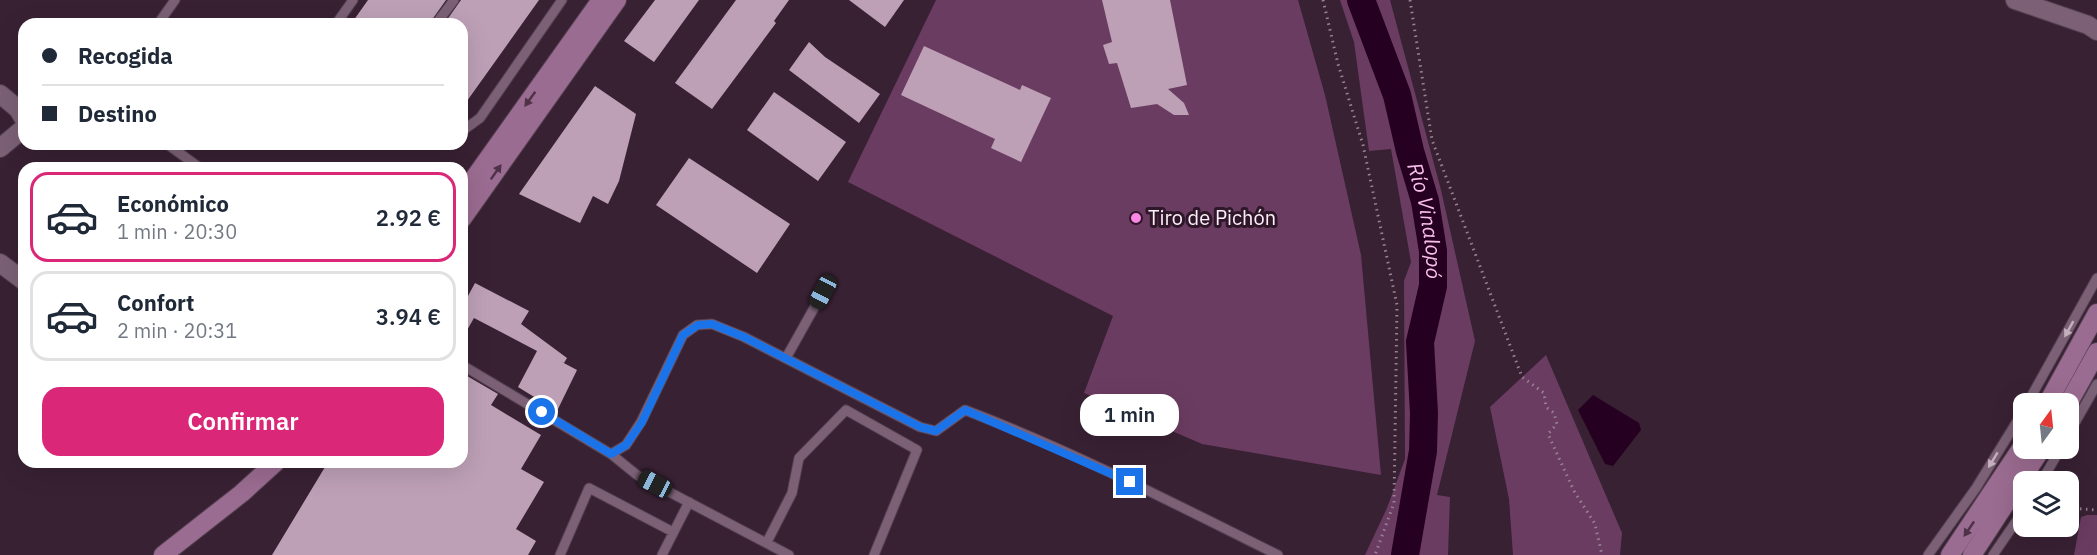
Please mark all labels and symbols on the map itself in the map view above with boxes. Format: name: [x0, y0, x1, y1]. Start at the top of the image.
one-way arrow: [525, 91, 537, 106]
water label: Río Vinalopó: [1401, 159, 1449, 279]
one-way arrow: [490, 164, 502, 180]
place label: Tiro de Pichón: [1148, 204, 1276, 231]
marker: Tiro de Pichón: [1129, 211, 1143, 225]
car: [807, 272, 839, 312]
one-way arrow: [2064, 321, 2074, 338]
north arrow: [2013, 393, 2079, 459]
callout: 1 min: [1080, 395, 1180, 437]
route start: [528, 398, 555, 425]
one-way arrow: [1988, 452, 1999, 468]
car: [635, 468, 675, 500]
route end: [1116, 468, 1143, 495]
one-way arrow: [1964, 521, 1975, 537]

